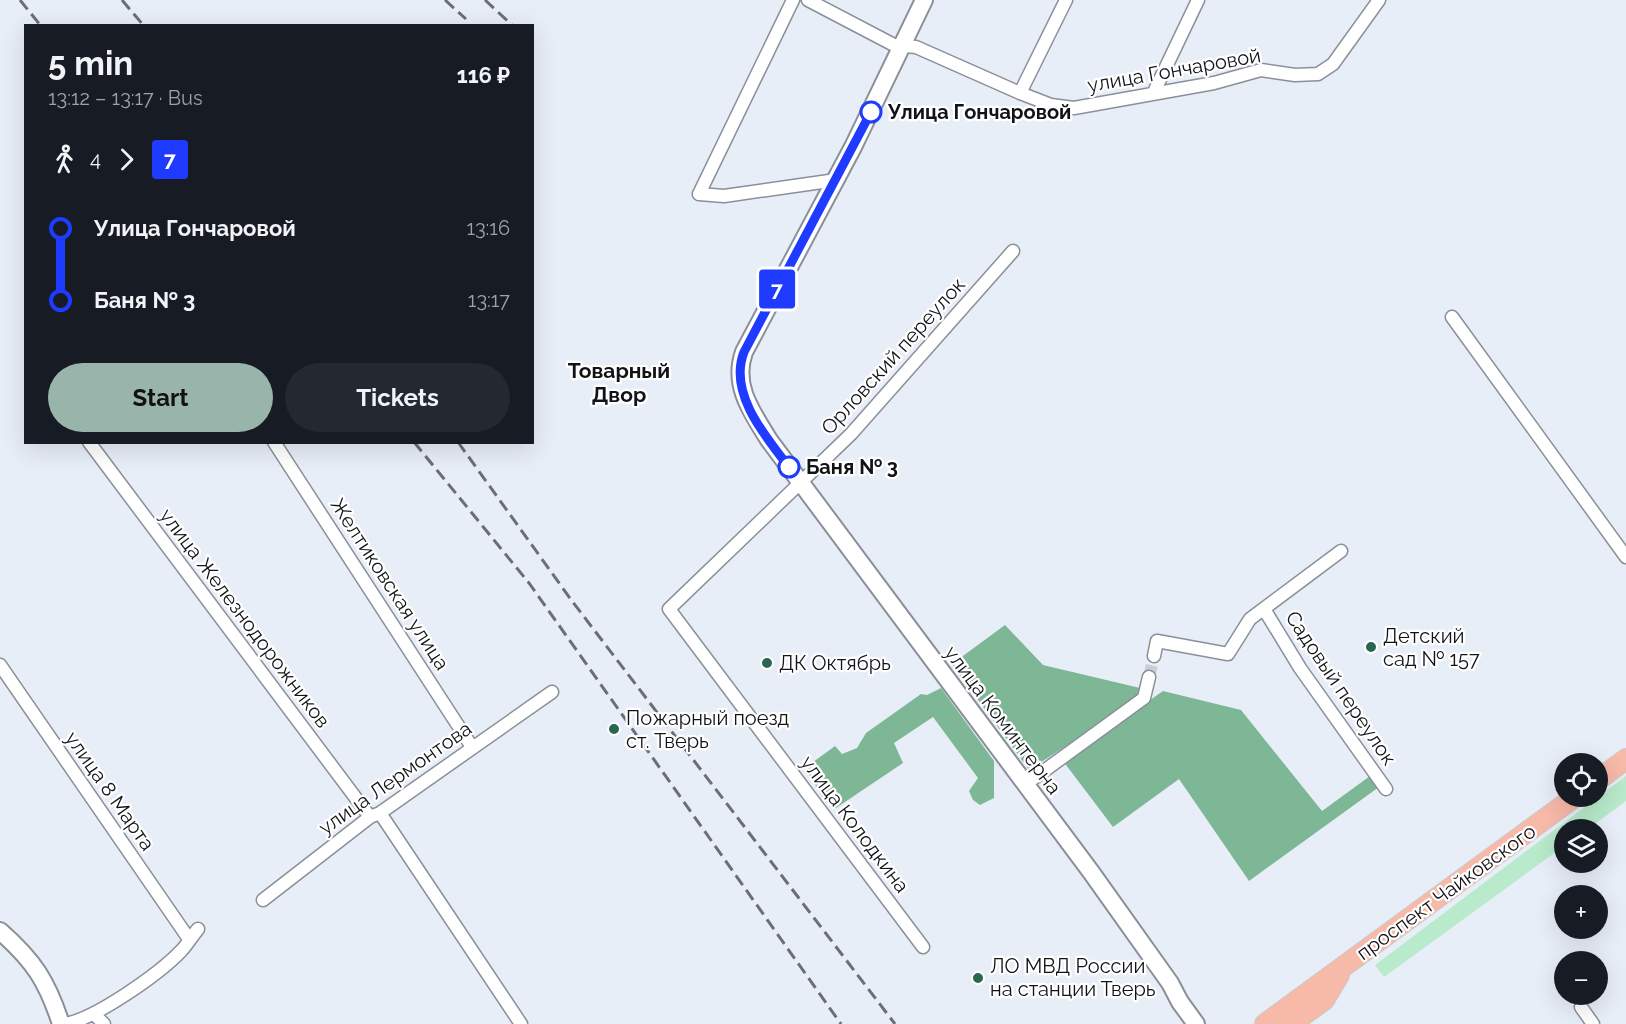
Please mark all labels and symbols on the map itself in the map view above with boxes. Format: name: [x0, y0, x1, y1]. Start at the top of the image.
street label: улица Гончаровой: [1085, 43, 1263, 97]
place label: Улица Гончаровой: [887, 100, 1071, 124]
marker: Улица Гончаровой: [860, 101, 882, 123]
line badge: 7: [758, 270, 796, 308]
street label: Орловский переулок: [816, 273, 970, 439]
district label: Товарный Двор: [568, 358, 670, 407]
place label: Баня № 3: [806, 455, 898, 479]
marker: Баня № 3: [778, 456, 800, 478]
street label: Желтиковская улица: [326, 494, 454, 674]
street label: улица Железнодорожников: [155, 504, 335, 732]
street label: Садовый переулок: [1281, 606, 1401, 770]
place label: Детский сад № 157: [1383, 624, 1480, 671]
marker: Детский сад № 157: [1364, 640, 1378, 654]
street label: улица Коминтерна: [939, 641, 1067, 799]
place label: ДК Октябрь: [779, 651, 891, 675]
marker: ДК Октябрь: [760, 656, 774, 670]
place label: Пожарный поезд ст. Тверь: [626, 706, 790, 753]
street label: улица Лермонтова: [314, 716, 476, 840]
marker: Пожарный поезд ст. Тверь: [607, 722, 621, 736]
street label: улица 8 Марта: [60, 727, 160, 855]
street label: улица Колодкина: [796, 751, 914, 897]
street label: проспект Чайковского: [1352, 819, 1540, 965]
place label: ЛО МВД России на станции Тверь: [990, 954, 1156, 1001]
marker: ЛО МВД России на станции Тверь: [971, 971, 985, 985]

